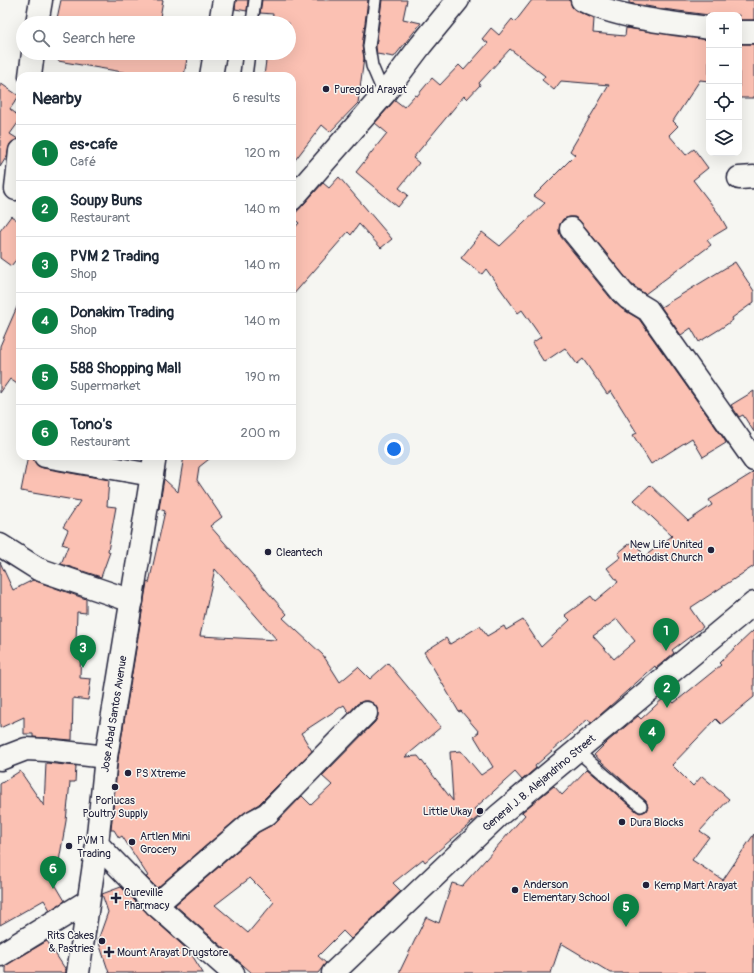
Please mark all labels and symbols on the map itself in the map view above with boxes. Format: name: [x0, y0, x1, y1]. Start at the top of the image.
place label: Puregold Arayat: [334, 83, 407, 96]
marker: Puregold Arayat: [321, 84, 331, 94]
your location: [384, 439, 404, 459]
place label: New Life United Methodist Church: [623, 538, 703, 564]
marker: New Life United Methodist Church: [706, 545, 716, 555]
place label: Cleantech: [276, 546, 322, 559]
marker: Cleantech: [263, 547, 273, 557]
pin: 1: [653, 618, 679, 651]
pin: 3: [70, 635, 96, 668]
street label: Jose Abad Santos Avenue: [98, 654, 130, 773]
pin: 2: [654, 675, 680, 708]
pin: 4: [639, 719, 665, 752]
street label: General J. B. Alejandrino Street: [480, 732, 598, 834]
place label: PS Xtreme: [136, 767, 186, 780]
marker: PS Xtreme: [123, 768, 133, 778]
marker: Porlucas Poultry Supply: [110, 782, 120, 792]
place label: Porlucas Poultry Supply: [82, 794, 148, 820]
place label: Little Ukay: [423, 805, 472, 818]
marker: Little Ukay: [475, 806, 485, 816]
place label: Dura Blocks: [630, 816, 684, 829]
marker: Dura Blocks: [617, 817, 627, 827]
place label: Artlen Mini Grocery: [140, 830, 190, 856]
place label: PVM 1 Trading: [77, 834, 111, 860]
marker: Artlen Mini Grocery: [127, 837, 137, 847]
marker: PVM 1 Trading: [64, 841, 74, 851]
pin: 6: [40, 856, 66, 889]
place label: Anderson Elementary School: [523, 878, 610, 904]
place label: Kemp Mart Arayat: [654, 879, 738, 892]
marker: Kemp Mart Arayat: [641, 880, 651, 890]
marker: Anderson Elementary School: [510, 885, 520, 895]
place label: Cureville Pharmacy: [124, 886, 170, 912]
marker: Cureville Pharmacy: [111, 893, 121, 903]
pin: 5: [613, 894, 639, 927]
place label: Rits Cakes & Pastries: [47, 929, 94, 955]
marker: Rits Cakes & Pastries: [97, 936, 107, 946]
place label: Mount Arayat Drugstore: [117, 946, 229, 959]
marker: Mount Arayat Drugstore: [104, 947, 114, 957]

